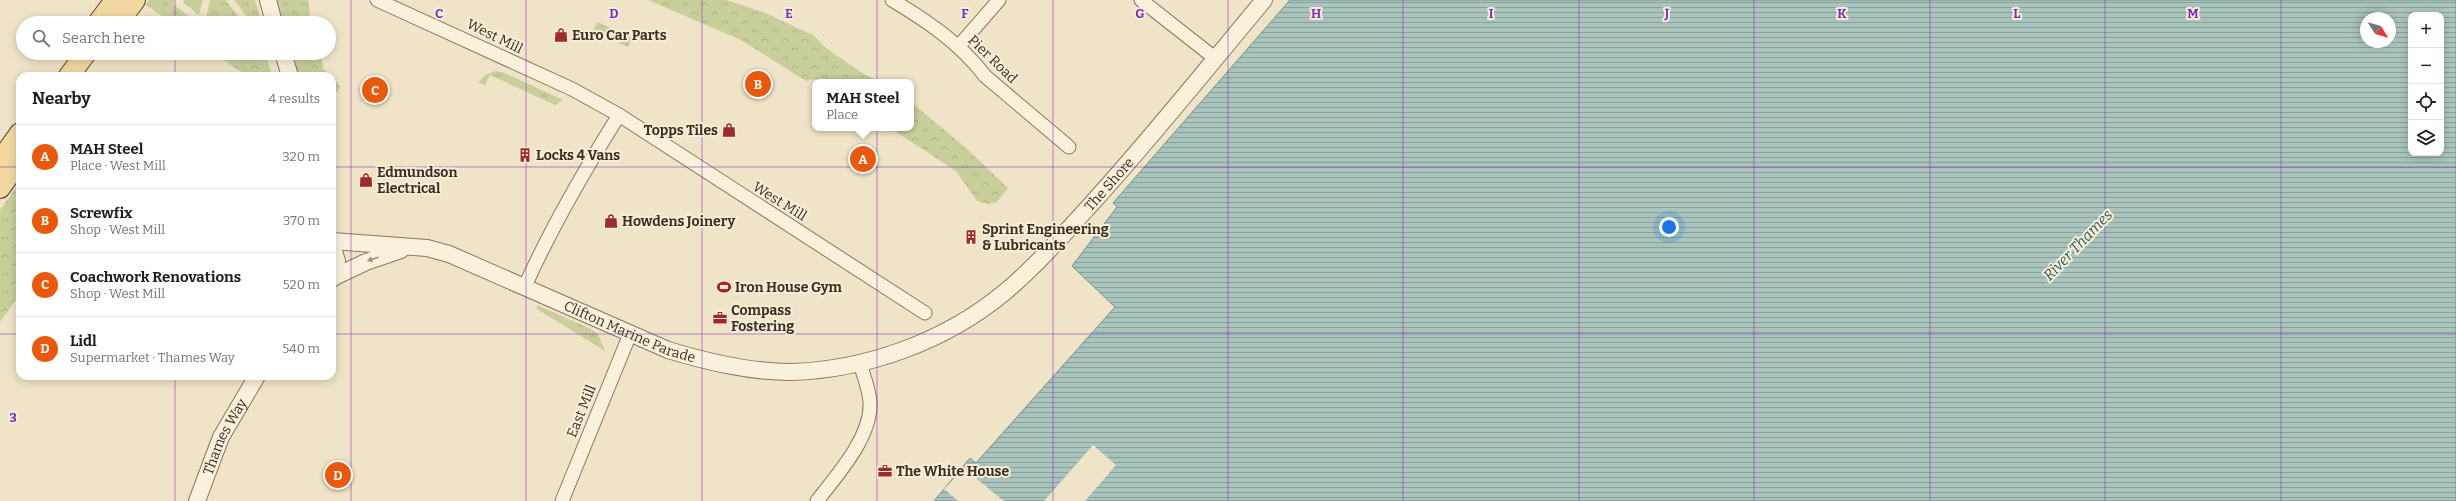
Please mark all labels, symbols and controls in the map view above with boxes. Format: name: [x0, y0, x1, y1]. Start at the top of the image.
text: C: [435, 6, 443, 21]
text: D: [609, 6, 619, 21]
text: E: [785, 6, 793, 21]
text: F: [961, 6, 969, 21]
text: G: [1135, 6, 1145, 21]
text: H: [1311, 6, 1321, 21]
text: I: [1489, 6, 1494, 21]
text: J: [1664, 6, 1670, 21]
text: K: [1837, 6, 1847, 21]
text: L: [2013, 6, 2021, 21]
text: M: [2187, 6, 2199, 21]
north arrow: [2360, 12, 2396, 48]
map controls: [2408, 12, 2444, 156]
button: +: [2408, 12, 2444, 48]
search box: [16, 16, 336, 60]
street label: West Mill: [464, 16, 526, 57]
icon: search: [30, 27, 52, 49]
shop icon: Euro Car Parts: [553, 27, 569, 43]
place label: Euro Car Parts: [572, 27, 667, 44]
text: Search here: [62, 29, 145, 47]
street label: Pier Road: [964, 32, 1021, 87]
button: −: [2408, 48, 2444, 84]
pin: B: [745, 69, 771, 99]
pin: C: [362, 75, 388, 105]
popup: [812, 79, 914, 131]
button: locate: [2408, 84, 2444, 120]
text: Nearby: [32, 88, 91, 109]
text: MAH Steel: [826, 89, 900, 107]
text: 4 results: [268, 91, 320, 106]
text: Place: [826, 107, 858, 122]
button: layers: [2408, 120, 2444, 156]
place label: Topps Tiles: [644, 122, 718, 139]
shop icon: Topps Tiles: [721, 122, 737, 138]
text: MAH Steel: [70, 140, 143, 158]
pin: A: [850, 144, 876, 174]
building icon: Locks 4 Vans: [517, 147, 533, 163]
place label: Locks 4 Vans: [536, 147, 620, 164]
text: A: [40, 149, 50, 164]
text: 320 m: [282, 149, 320, 164]
street label: The Shore: [1081, 154, 1138, 215]
text: Place · West Mill: [70, 158, 166, 173]
place label: Edmundson Electrical: [377, 164, 457, 197]
shop icon: Edmundson Electrical: [358, 172, 374, 188]
street label: West Mill: [750, 178, 810, 225]
text: Screwfix: [70, 204, 133, 222]
water label: River Thames: [2040, 206, 2116, 284]
text: B: [41, 213, 49, 228]
text: 370 m: [283, 213, 320, 228]
shop icon: Howdens Joinery: [603, 213, 619, 229]
place label: Howdens Joinery: [622, 213, 736, 230]
your location: [1659, 217, 1679, 237]
place label: Sprint Engineering & Lubricants: [982, 221, 1109, 254]
text: Shop · West Mill: [70, 222, 165, 237]
building icon: Sprint Engineering & Lubricants: [963, 229, 979, 245]
one-way arrow: [367, 257, 379, 263]
text: Coachwork Renovations: [70, 268, 241, 286]
text: C: [41, 277, 49, 292]
text: 520 m: [283, 277, 320, 292]
sports icon: Iron House Gym: [716, 279, 732, 295]
place label: Iron House Gym: [735, 279, 843, 296]
text: Shop · West Mill: [70, 286, 165, 301]
street label: Clifton Marine Parade: [561, 297, 697, 366]
place label: Compass Fostering: [731, 302, 794, 335]
office icon: Compass Fostering: [712, 310, 728, 326]
text: Lidl: [70, 332, 97, 350]
text: D: [40, 341, 50, 356]
text: 540 m: [282, 341, 320, 356]
text: Supermarket · Thames Way: [70, 350, 235, 365]
street label: East Mill: [563, 382, 600, 440]
street label: Thames Way: [200, 395, 251, 477]
text: 3: [9, 410, 17, 425]
pin: D: [325, 460, 351, 490]
office icon: The White House: [877, 463, 893, 479]
place label: The White House: [896, 463, 1009, 480]

